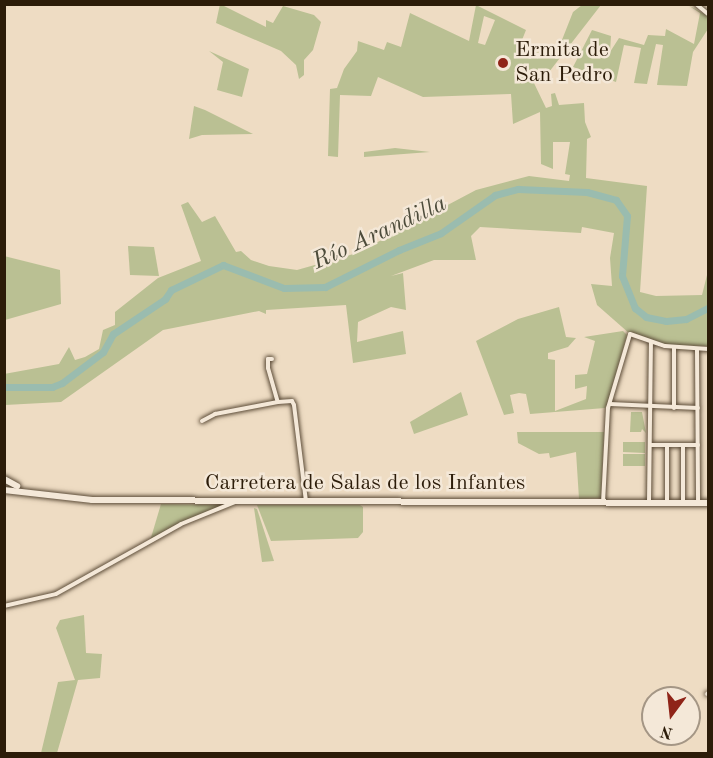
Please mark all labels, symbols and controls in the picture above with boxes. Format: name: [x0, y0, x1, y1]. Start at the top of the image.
place label: Ermita de San Pedro: [515, 37, 613, 88]
marker: Ermita de San Pedro: [496, 56, 510, 70]
water label: Río Arandilla: [308, 190, 452, 278]
street label: Carretera de Salas de los Infantes: [205, 471, 525, 497]
north arrow: [641, 686, 701, 746]
text: N: [659, 722, 675, 741]

